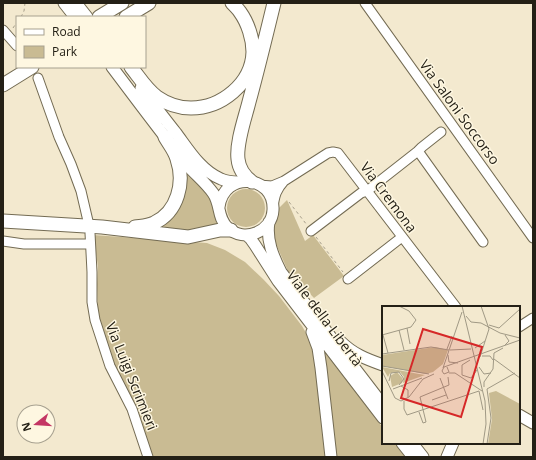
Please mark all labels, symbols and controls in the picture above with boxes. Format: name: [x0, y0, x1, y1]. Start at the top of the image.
legend: [16, 16, 146, 68]
text: Road: [52, 23, 81, 40]
text: Park: [52, 43, 78, 60]
street label: Via Saloni Soccorso: [416, 56, 504, 168]
street label: Via Cremona: [356, 158, 422, 236]
street label: Viale della Libertà: [283, 266, 367, 370]
inset map: [382, 306, 520, 444]
street label: Via Luigi Scrimieri: [102, 319, 162, 433]
north arrow: [16, 404, 56, 444]
text: N: [17, 421, 34, 434]

